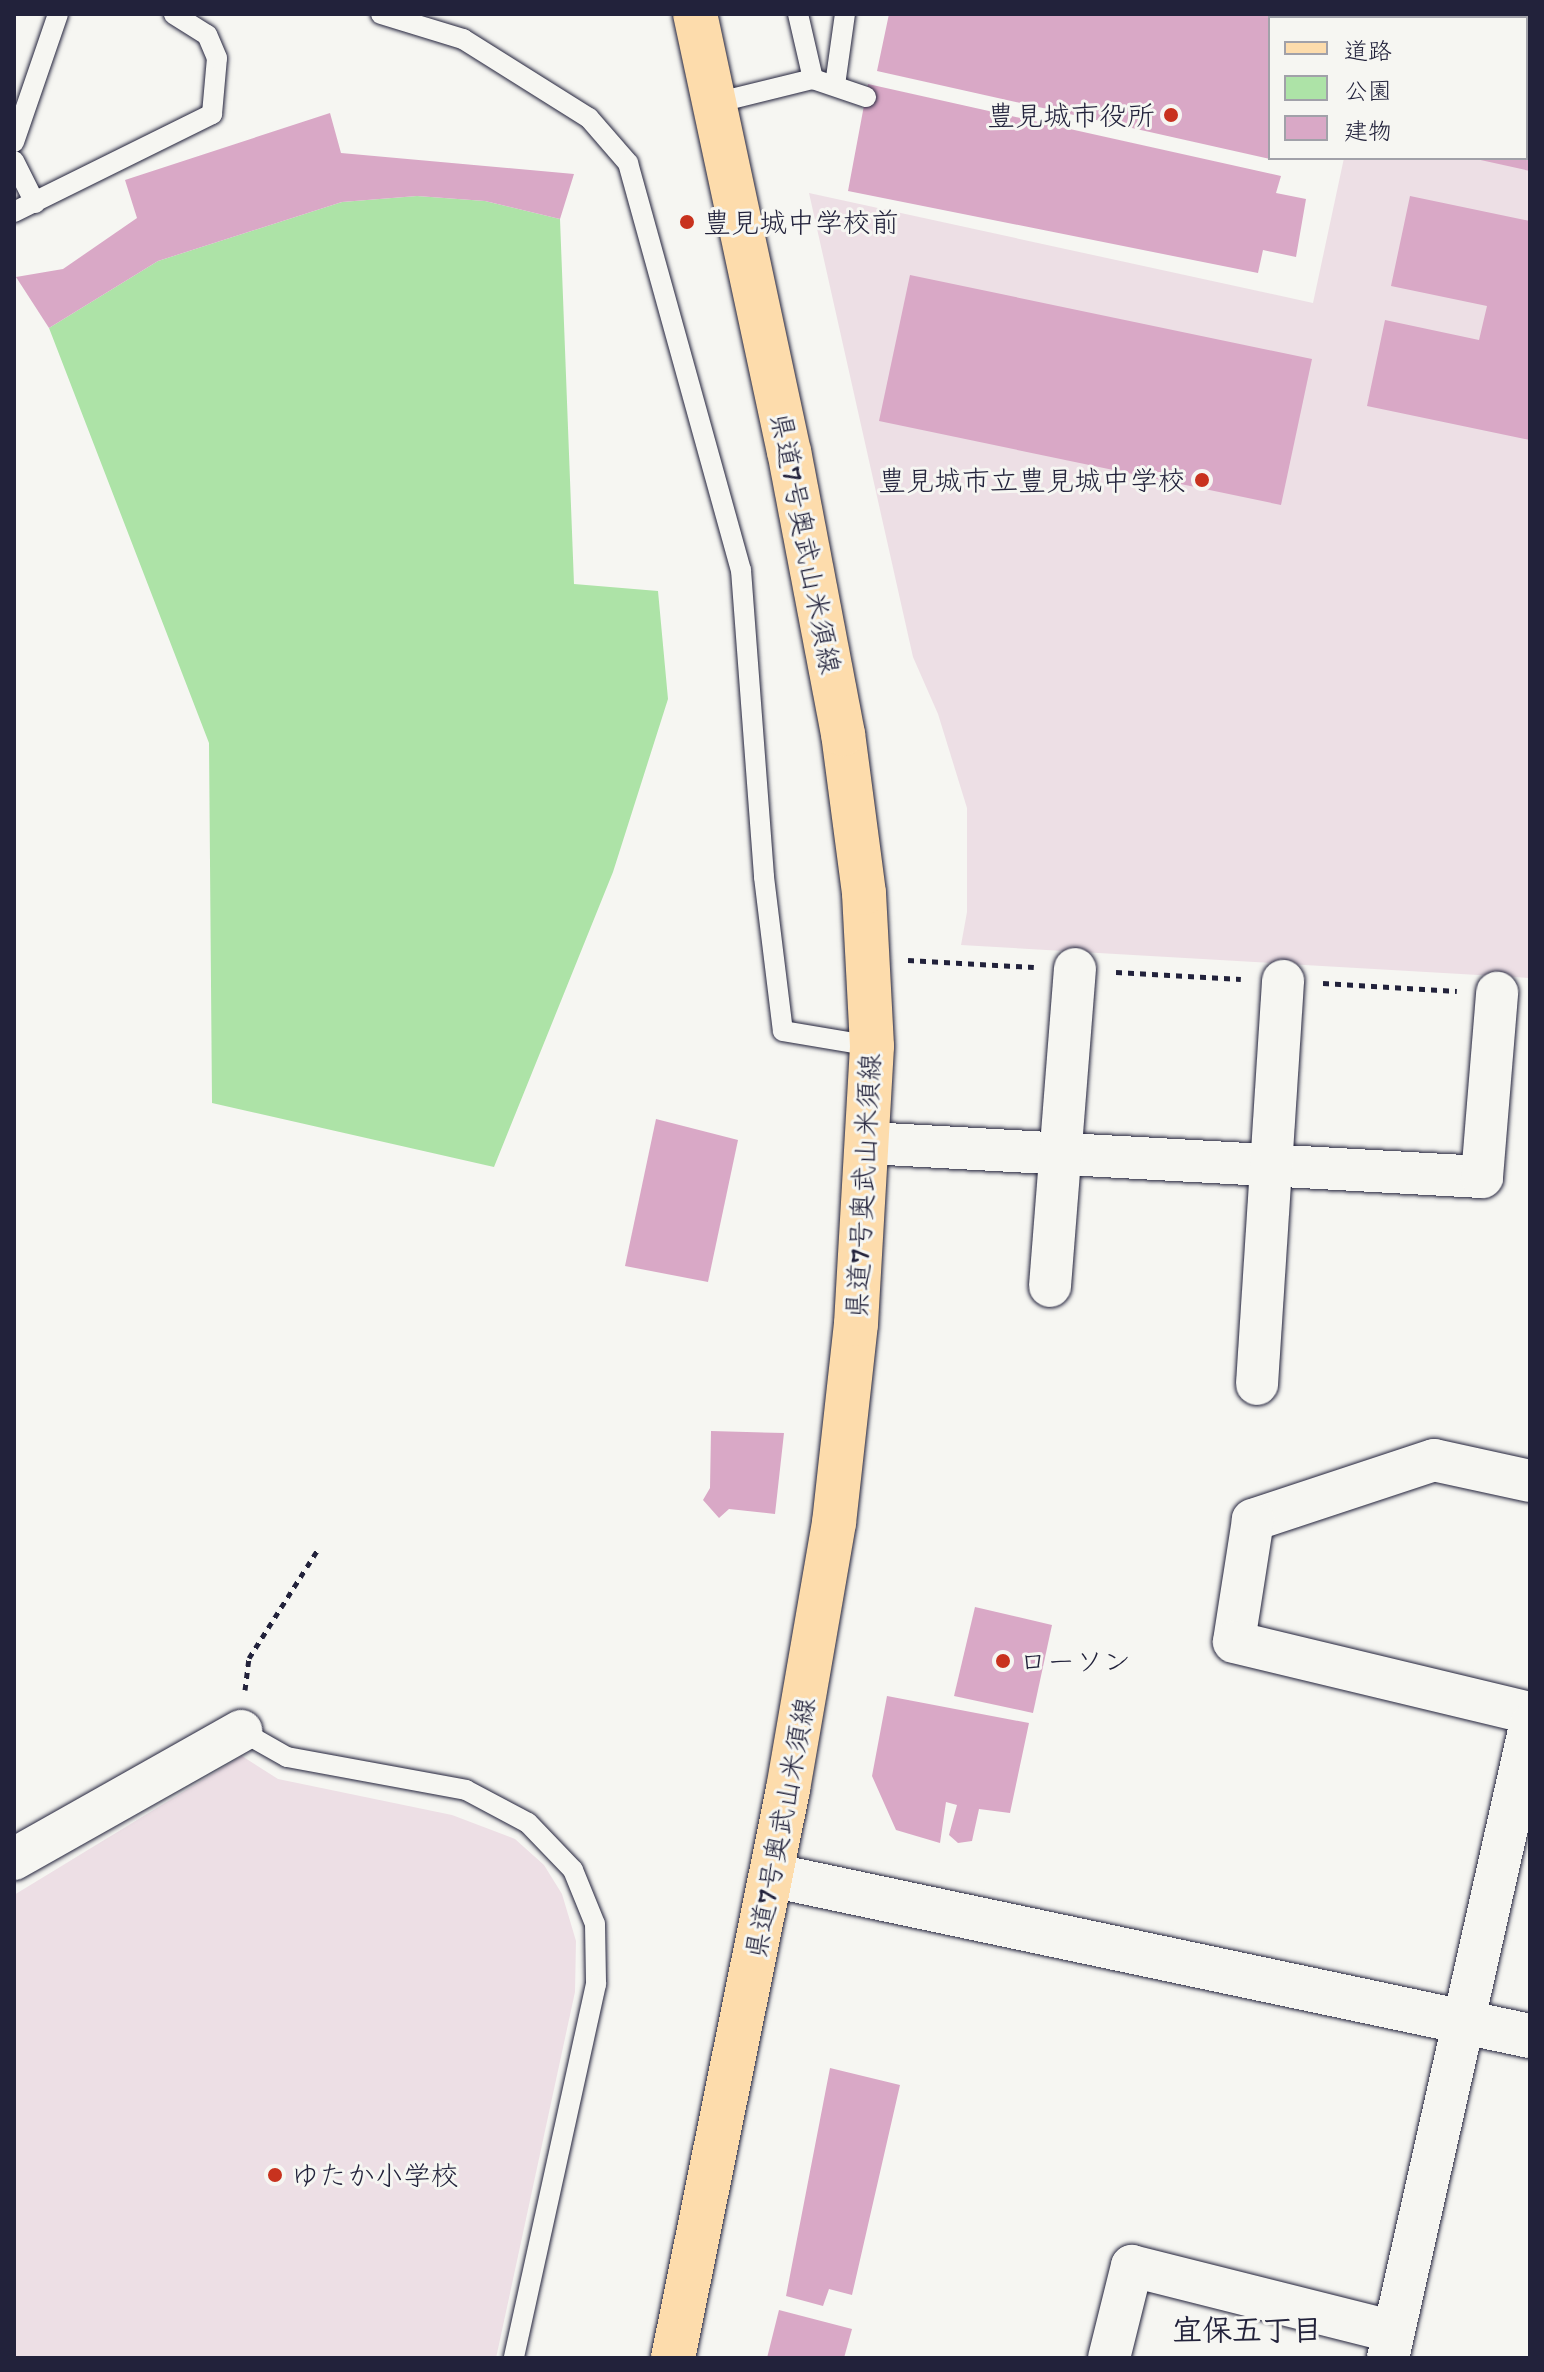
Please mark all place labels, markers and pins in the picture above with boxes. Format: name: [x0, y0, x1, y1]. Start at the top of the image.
place label: 豊見城市役所: [987, 98, 1155, 132]
marker: 豊見城市役所: [1162, 106, 1180, 124]
place label: 豊見城中学校前: [703, 205, 899, 239]
marker: 豊見城中学校前: [678, 213, 696, 231]
place label: 豊見城市立豊見城中学校: [878, 463, 1186, 497]
marker: 豊見城市立豊見城中学校: [1193, 471, 1211, 489]
place label: ローソン: [1019, 1644, 1131, 1678]
marker: ローソン: [994, 1652, 1012, 1670]
place label: ゆたか小学校: [291, 2158, 459, 2192]
marker: ゆたか小学校: [266, 2166, 284, 2184]

